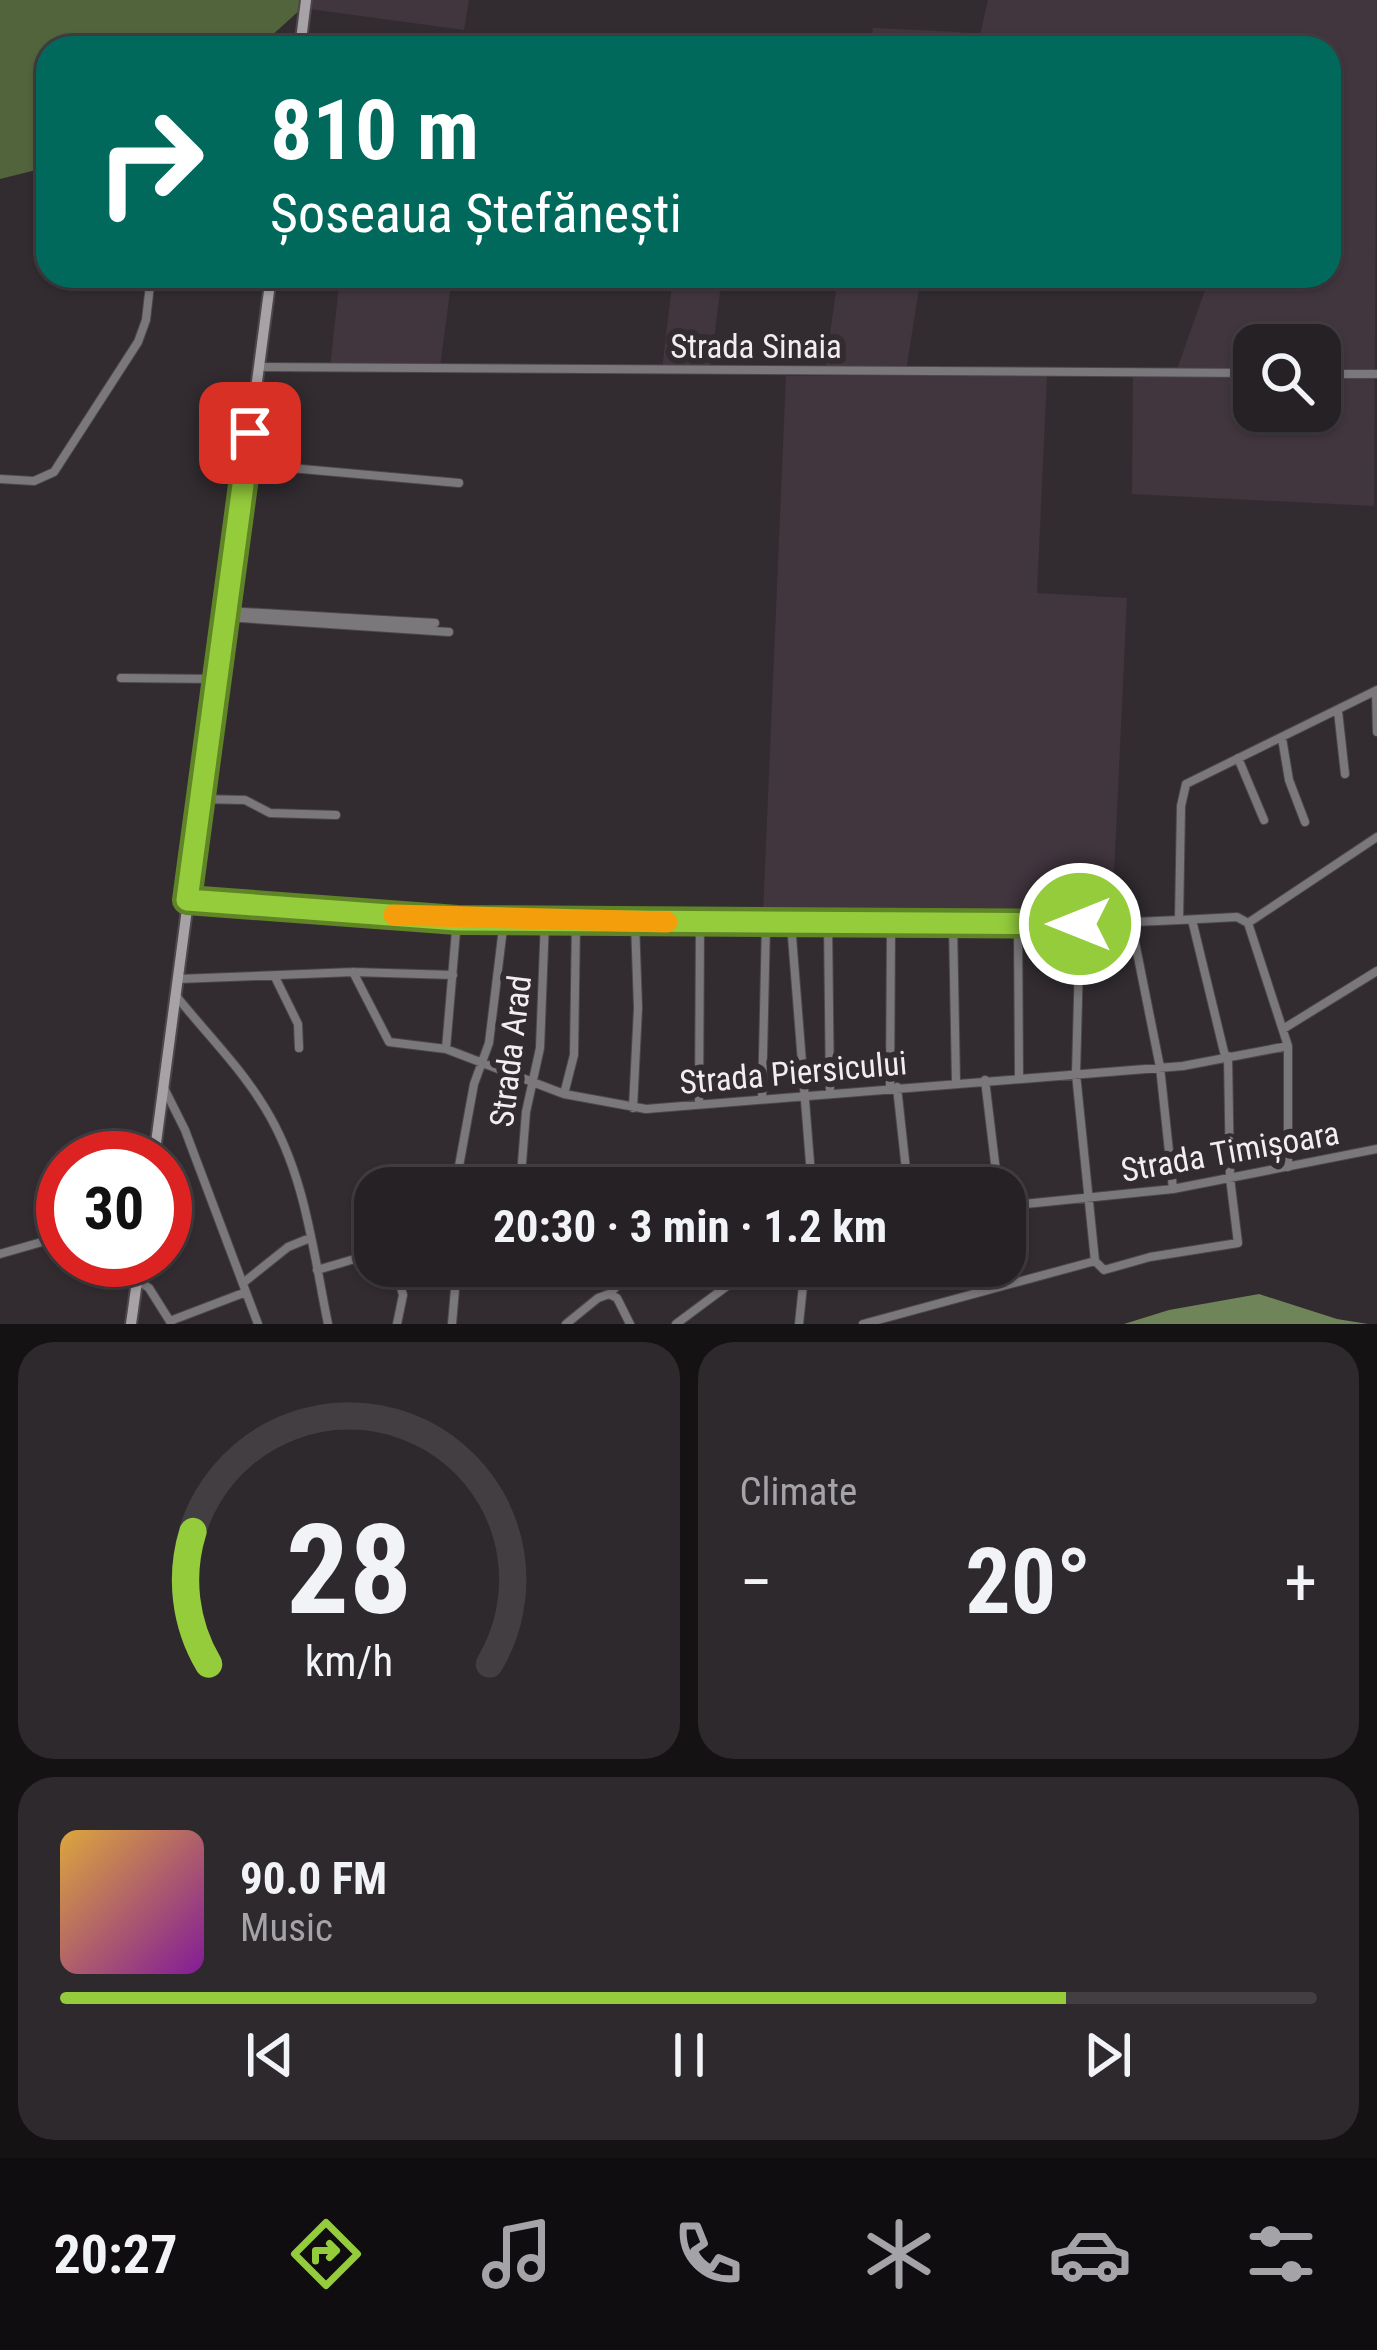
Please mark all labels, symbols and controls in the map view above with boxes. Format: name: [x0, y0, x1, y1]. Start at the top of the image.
text: 810 m: [270, 81, 479, 180]
icon: right: [72, 84, 228, 240]
text: Șoseaua Ștefănești: [270, 182, 682, 245]
map controls: [1233, 324, 1341, 432]
button: search: [1233, 324, 1341, 432]
street label: Strada Sinaia: [670, 327, 842, 366]
pin: [199, 382, 301, 484]
icon: arrive: [217, 400, 283, 466]
position arrow: [1017, 861, 1143, 987]
street label: Strada Arad: [482, 973, 539, 1129]
street label: Strada Piersicului: [678, 1043, 908, 1102]
street label: Strada Timișoara: [1118, 1113, 1342, 1191]
speed limit sign: 30: [36, 1131, 192, 1287]
text: 20:30 · 3 min · 1.2 km: [493, 1200, 887, 1253]
text: Climate: [740, 1469, 857, 1515]
text: 28: [286, 1497, 412, 1643]
text: 20°: [965, 1530, 1091, 1635]
text: −: [740, 1544, 773, 1621]
text: +: [1284, 1544, 1317, 1621]
text: km/h: [305, 1635, 393, 1685]
text: 90.0 FM: [240, 1852, 387, 1905]
text: Music: [240, 1905, 333, 1951]
icon: previous: [237, 2022, 303, 2088]
icon: pause: [656, 2022, 722, 2088]
icon: next: [1075, 2022, 1141, 2088]
icon: directions: [284, 2212, 368, 2296]
icon: music: [475, 2212, 559, 2296]
icon: phone: [666, 2212, 750, 2296]
icon: climate: [857, 2212, 941, 2296]
icon: car: [1048, 2212, 1132, 2296]
icon: filters: [1239, 2212, 1323, 2296]
text: 20:27: [54, 2223, 177, 2286]

